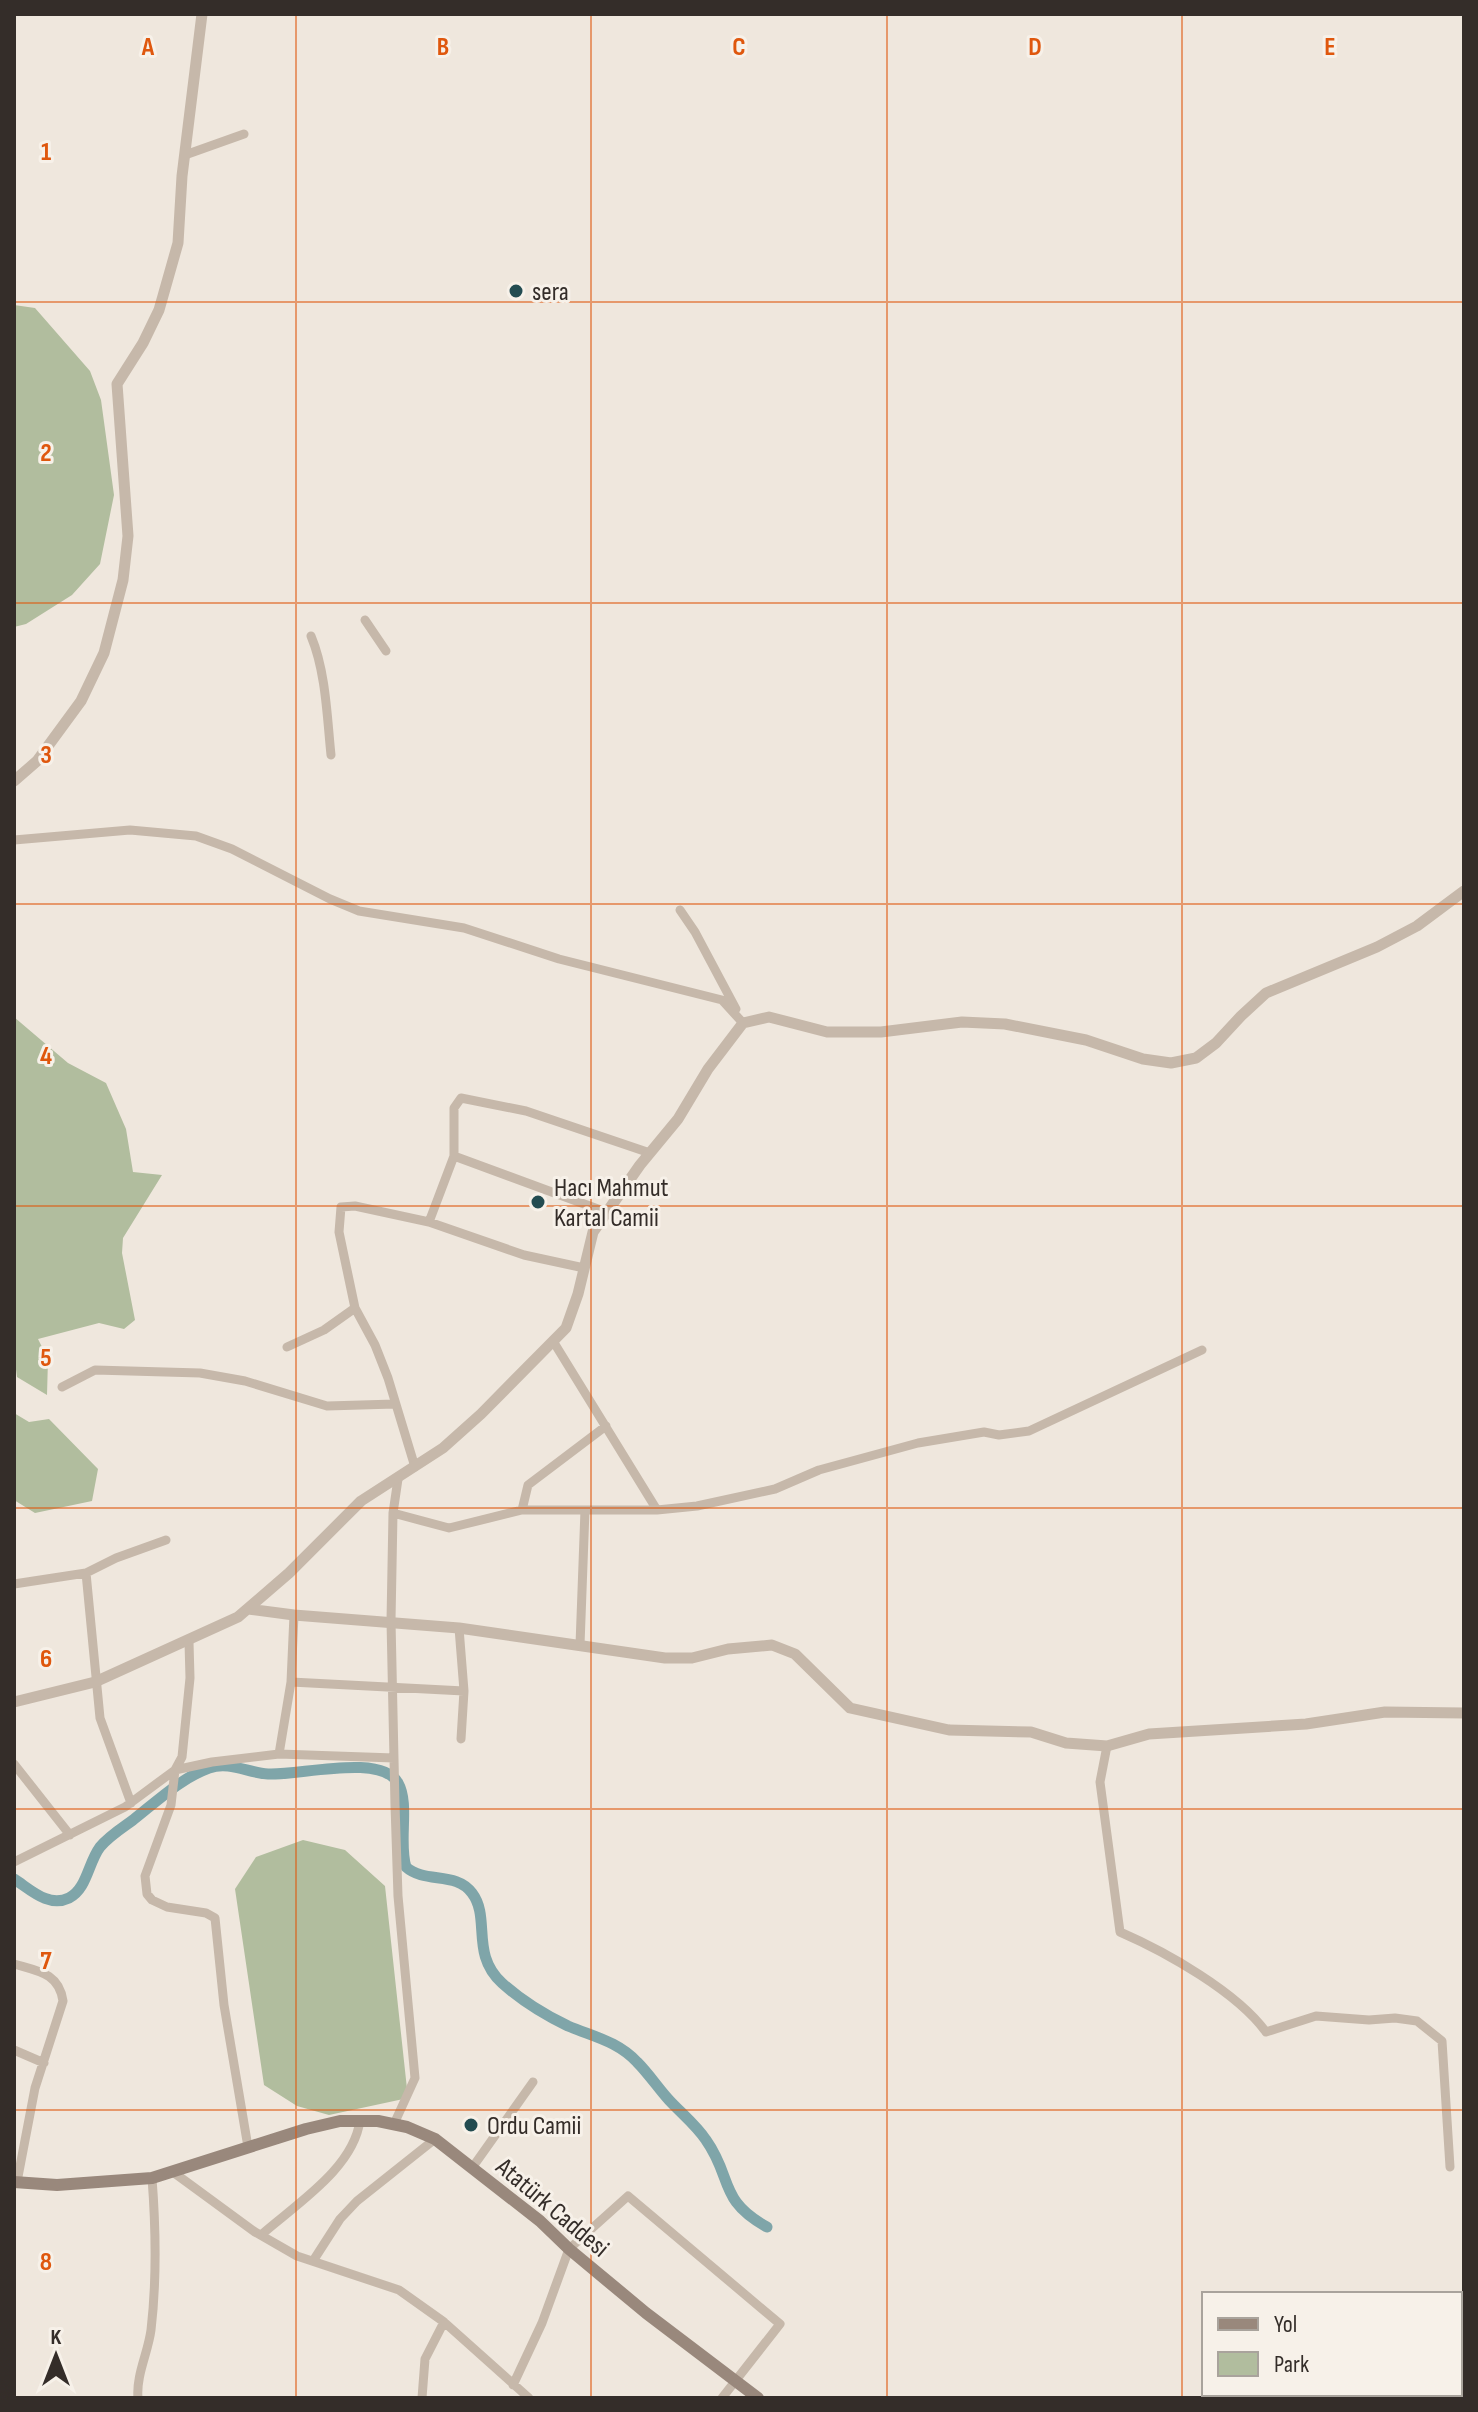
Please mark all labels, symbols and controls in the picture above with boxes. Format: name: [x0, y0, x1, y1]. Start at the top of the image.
text: A: [141, 32, 155, 63]
text: B: [437, 32, 449, 63]
text: C: [732, 32, 746, 63]
text: D: [1028, 32, 1042, 63]
text: E: [1324, 32, 1336, 63]
text: 1: [41, 137, 51, 168]
place label: sera: [532, 277, 569, 308]
marker: sera: [507, 282, 525, 300]
text: 2: [40, 438, 52, 469]
text: 3: [40, 740, 52, 771]
text: 4: [40, 1041, 52, 1072]
place label: Hacı Mahmut Kartal Camii: [554, 1173, 669, 1234]
marker: Hacı Mahmut Kartal Camii: [529, 1193, 547, 1211]
text: 5: [40, 1343, 52, 1374]
text: 6: [40, 1644, 52, 1675]
text: 7: [40, 1946, 52, 1977]
place label: Ordu Camii: [487, 2111, 581, 2142]
marker: Ordu Camii: [462, 2116, 480, 2134]
street label: Atatürk Caddesi: [489, 2151, 615, 2264]
text: 8: [40, 2247, 52, 2278]
legend: [1202, 2292, 1462, 2396]
text: Yol: [1274, 2310, 1297, 2339]
north arrow: [16, 2316, 96, 2396]
text: K: [51, 2324, 62, 2351]
text: Park: [1274, 2350, 1309, 2379]

